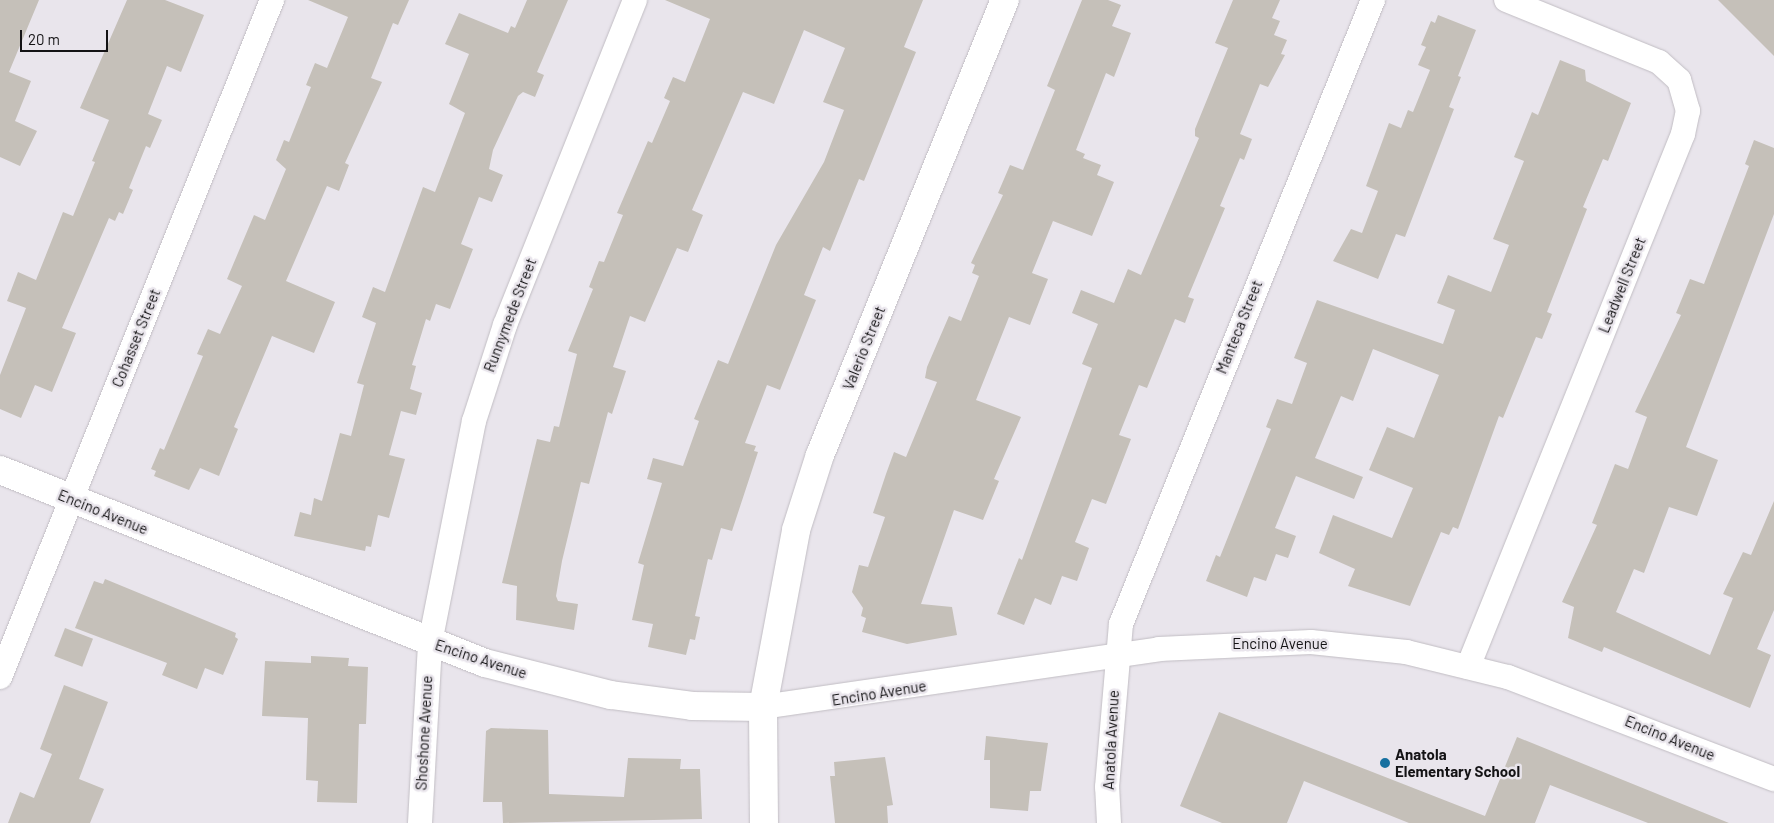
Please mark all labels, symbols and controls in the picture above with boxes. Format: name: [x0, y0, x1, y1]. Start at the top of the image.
scale bar: [22, 20, 110, 52]
text: 20 m: [28, 30, 60, 48]
street label: Leadwell Street: [1595, 234, 1649, 336]
street label: Runnymede Street: [480, 255, 540, 375]
street label: Manteca Street: [1212, 278, 1266, 376]
street label: Cohasset Street: [108, 286, 164, 390]
street label: Valerio Street: [839, 304, 889, 392]
street label: Encino Avenue: [55, 486, 151, 538]
street label: Encino Avenue: [1232, 635, 1328, 653]
street label: Encino Avenue: [433, 636, 529, 682]
street label: Shoshone Avenue: [412, 675, 436, 791]
street label: Encino Avenue: [830, 677, 928, 709]
street label: Anatola Avenue: [1099, 690, 1123, 790]
street label: Encino Avenue: [1622, 712, 1718, 764]
place label: Anatola Elementary School: [1395, 745, 1520, 780]
marker: Anatola Elementary School: [1379, 757, 1391, 769]

